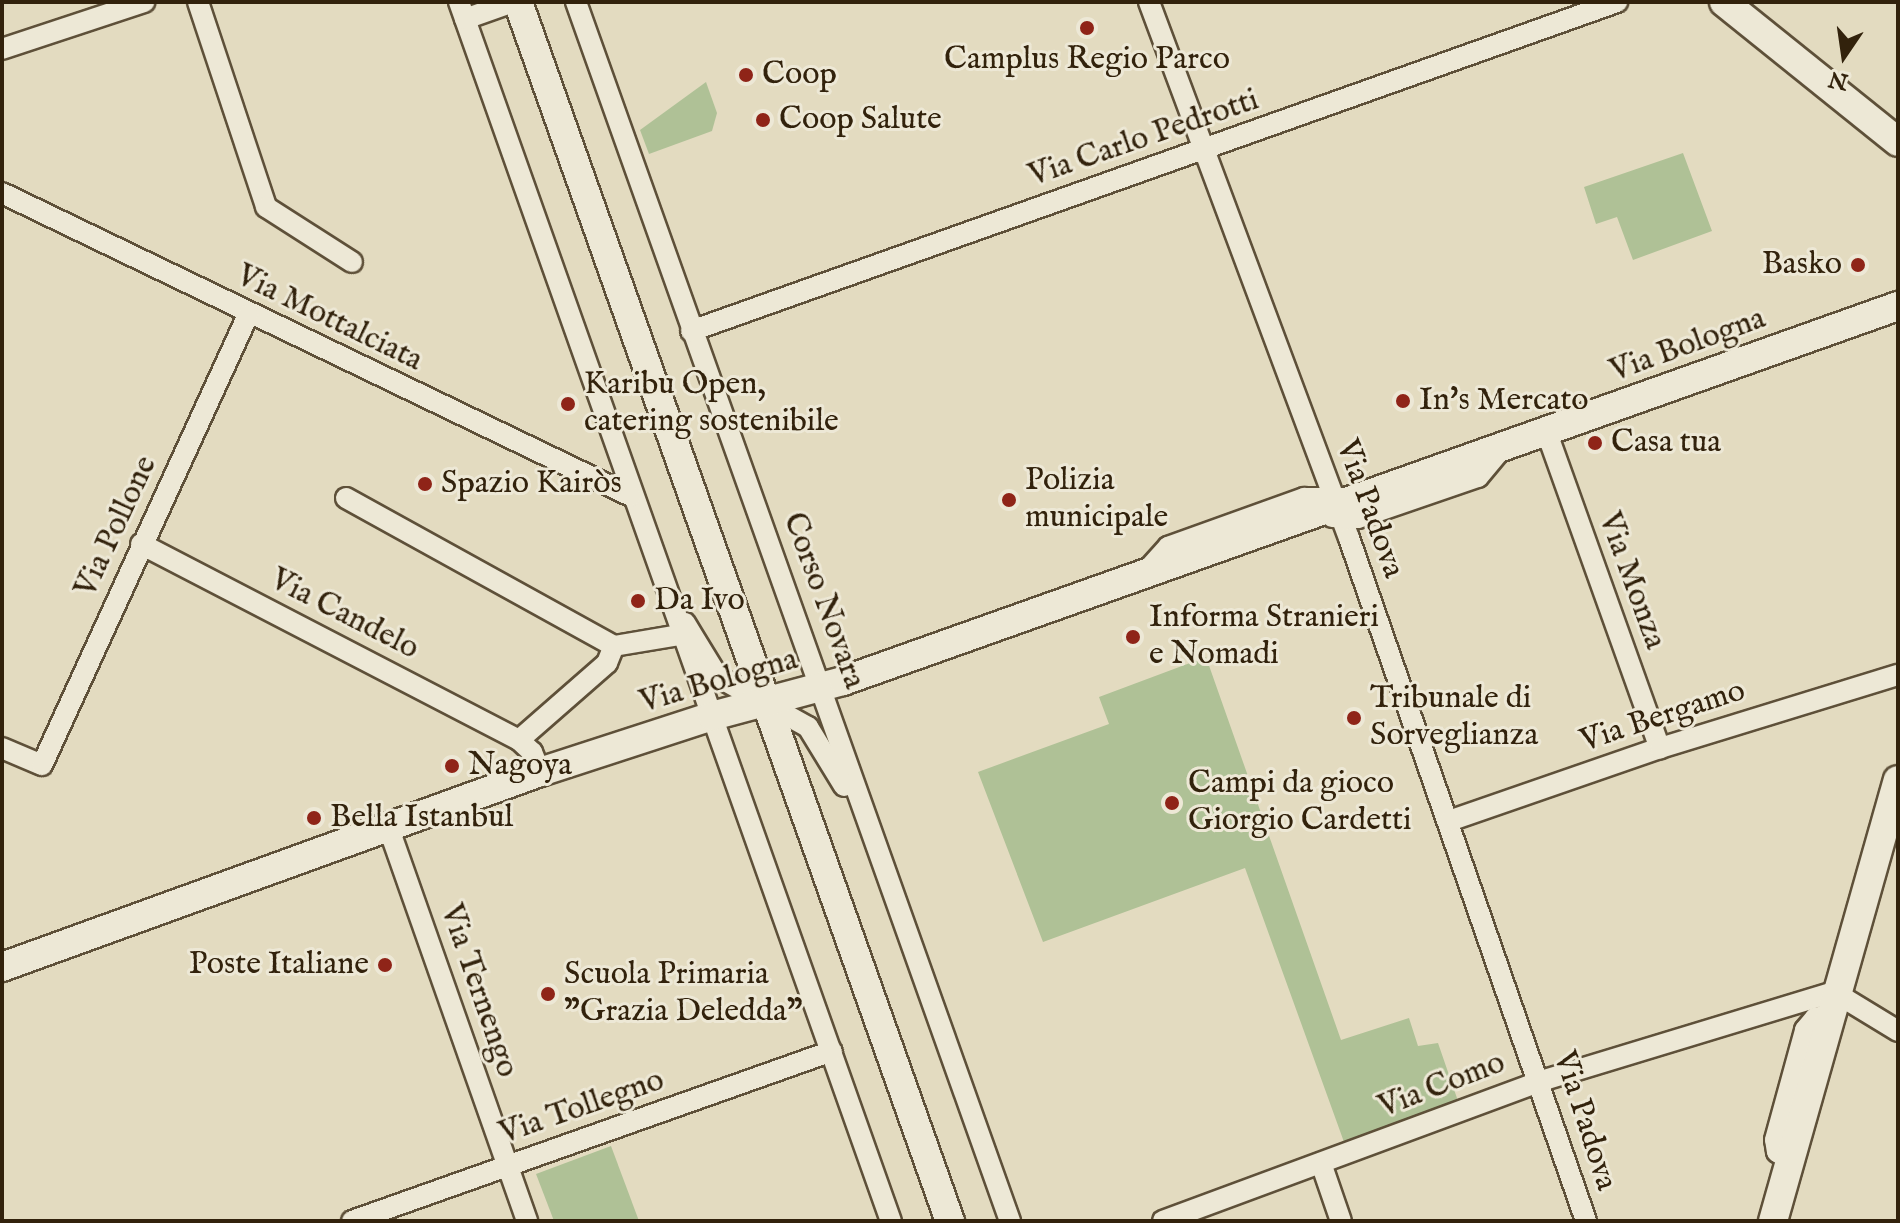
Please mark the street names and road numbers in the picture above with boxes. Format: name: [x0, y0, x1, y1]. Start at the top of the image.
street label: Via Carlo Pedrotti: [1024, 82, 1264, 196]
street label: Via Mottalciata: [229, 257, 429, 381]
street label: Via Bologna: [1605, 300, 1771, 392]
street label: Via Padova: [1326, 435, 1412, 583]
street label: Via Pollone: [68, 450, 166, 604]
street label: Via Monza: [1589, 507, 1673, 655]
street label: Corso Novara: [773, 508, 873, 694]
street label: Via Candelo: [263, 561, 425, 669]
street label: Via Bologna: [636, 641, 802, 723]
street label: Via Bergamo: [1576, 672, 1750, 762]
street label: Via Ternengo: [430, 899, 526, 1083]
street label: Via Como: [1373, 1044, 1511, 1128]
street label: Via Padova: [1543, 1046, 1625, 1196]
street label: Via Tollegno: [495, 1062, 669, 1154]

